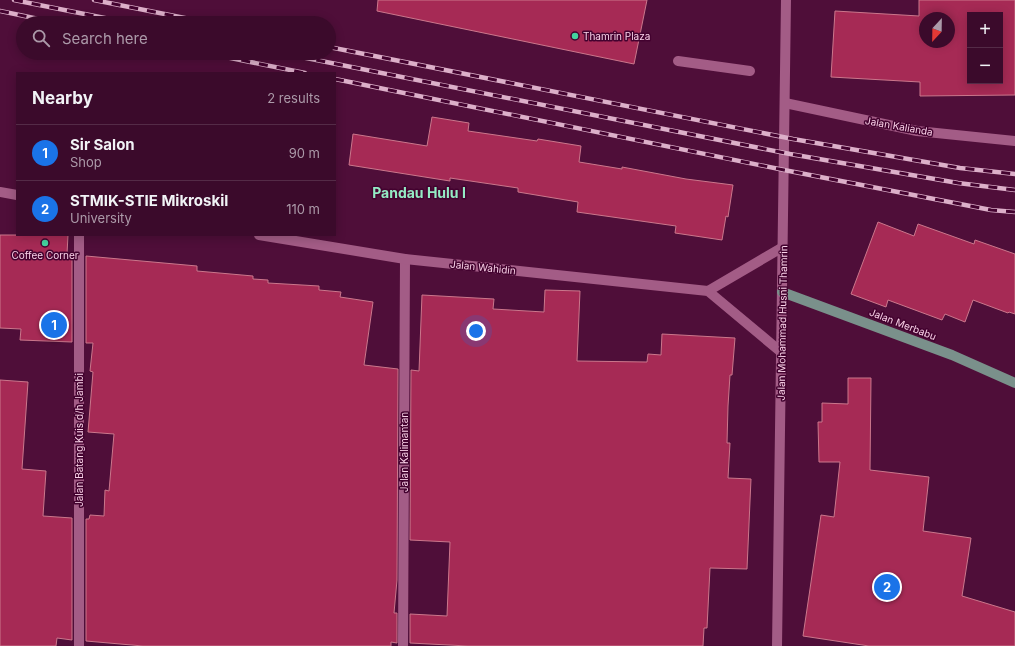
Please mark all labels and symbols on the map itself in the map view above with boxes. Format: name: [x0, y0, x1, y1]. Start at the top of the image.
north arrow: [919, 12, 955, 48]
place label: Thamrin Plaza: [583, 30, 650, 42]
marker: Thamrin Plaza: [570, 31, 580, 41]
street label: Jalan Kalianda: [864, 114, 934, 138]
district label: Pandau Hulu I: [372, 184, 466, 201]
marker: Coffee Corner: [40, 238, 50, 248]
street label: Jalan Mohammad Husni Thamrin: [775, 245, 789, 401]
place label: Coffee Corner: [11, 249, 79, 261]
street label: Jalan Wahidin: [450, 258, 516, 276]
street label: Jalan Merbabu: [868, 306, 938, 342]
pin: 1: [41, 310, 67, 340]
your location: [466, 321, 486, 341]
street label: Jalan Batang Kuis d/h Jambi: [73, 373, 85, 507]
street label: Jalan Kalimantan: [398, 412, 410, 492]
pin: 2: [874, 572, 900, 602]

